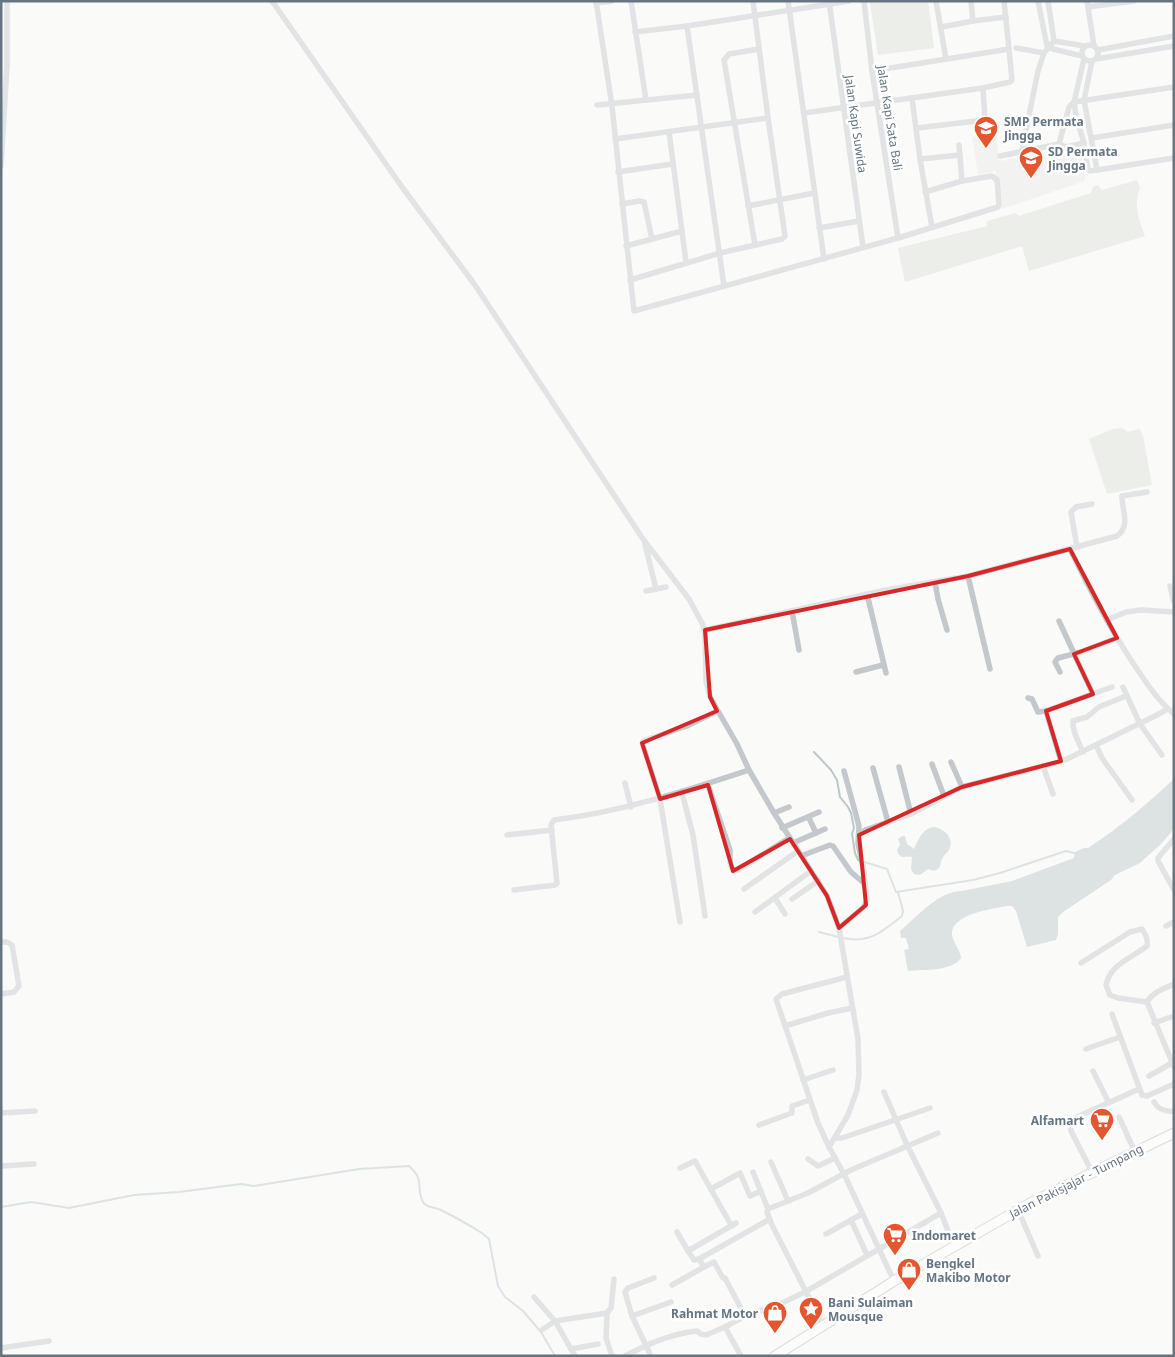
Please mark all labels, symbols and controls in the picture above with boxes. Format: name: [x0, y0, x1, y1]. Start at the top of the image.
street label: Jalan Kapi Sata Bali: [873, 63, 907, 172]
street label: Jalan Kapi Suwida: [841, 73, 871, 174]
place label: SMP Permata Jingga: [1003, 113, 1084, 144]
school or university icon: SMP Permata Jingga: [973, 115, 999, 149]
place label: SD Permata Jingga: [1047, 143, 1118, 174]
school or university icon: SD Permata Jingga: [1018, 145, 1044, 179]
supermarket icon: Alfamart: [1089, 1107, 1115, 1141]
place label: Alfamart: [1031, 1112, 1084, 1129]
street label: Jalan Pakisjajar - Tumpang: [1005, 1140, 1146, 1223]
supermarket icon: Indomaret: [882, 1222, 908, 1256]
place label: Indomaret: [912, 1227, 976, 1244]
place label: Bengkel Makibo Motor: [926, 1255, 1011, 1286]
shop icon: Bengkel Makibo Motor: [896, 1257, 922, 1291]
place label: Bani Sulaiman Mousque: [828, 1294, 913, 1325]
place icon: Bani Sulaiman Mousque: [798, 1296, 824, 1330]
shop icon: Rahmat Motor: [762, 1300, 788, 1334]
place label: Rahmat Motor: [671, 1305, 759, 1322]

